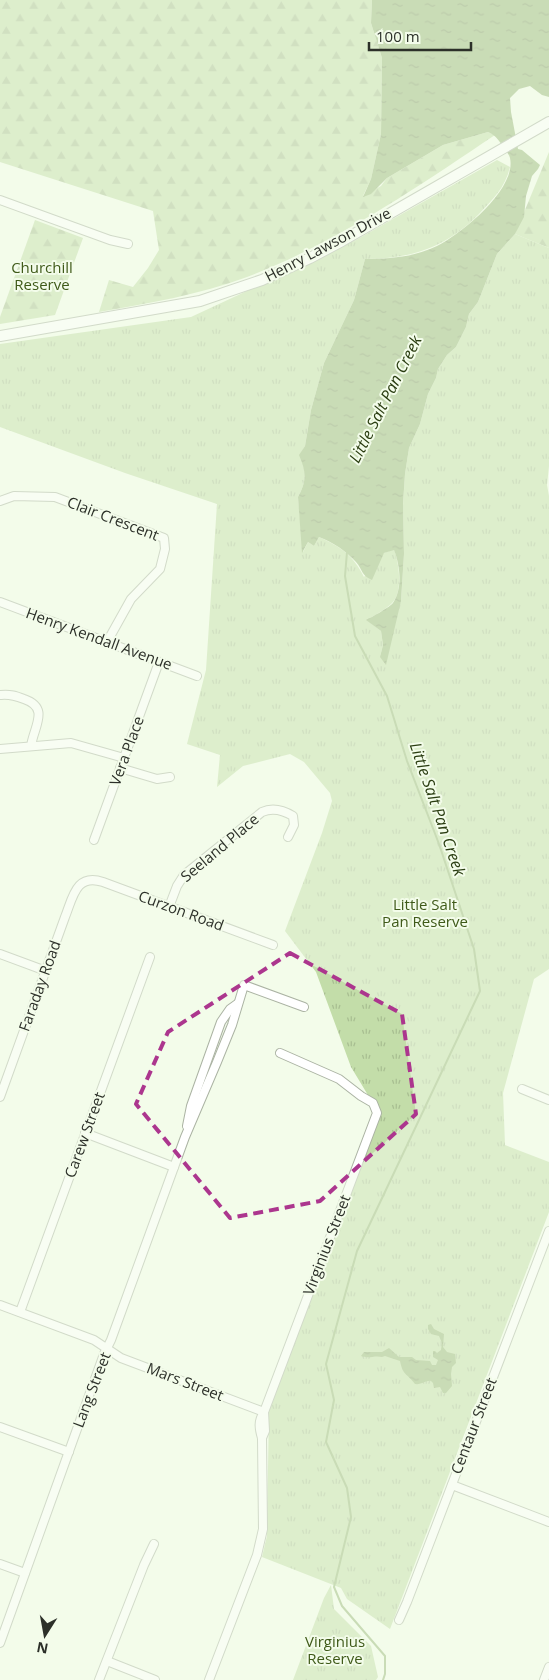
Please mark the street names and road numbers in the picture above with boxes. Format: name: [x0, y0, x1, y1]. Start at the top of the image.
street label: Henry Lawson Drive: [261, 202, 394, 286]
street label: Clair Crescent: [65, 491, 162, 545]
street label: Henry Kendall Avenue: [23, 602, 175, 674]
street label: Vera Place: [104, 713, 148, 788]
street label: Seeland Place: [176, 809, 263, 886]
street label: Curzon Road: [136, 885, 227, 935]
street label: Faraday Road: [13, 937, 65, 1034]
street label: Carew Street: [59, 1089, 109, 1180]
street label: Virginius Street: [298, 1192, 354, 1298]
street label: Lang Street: [68, 1349, 115, 1430]
street label: Mars Street: [144, 1357, 227, 1405]
street label: Centaur Street: [445, 1375, 501, 1477]

